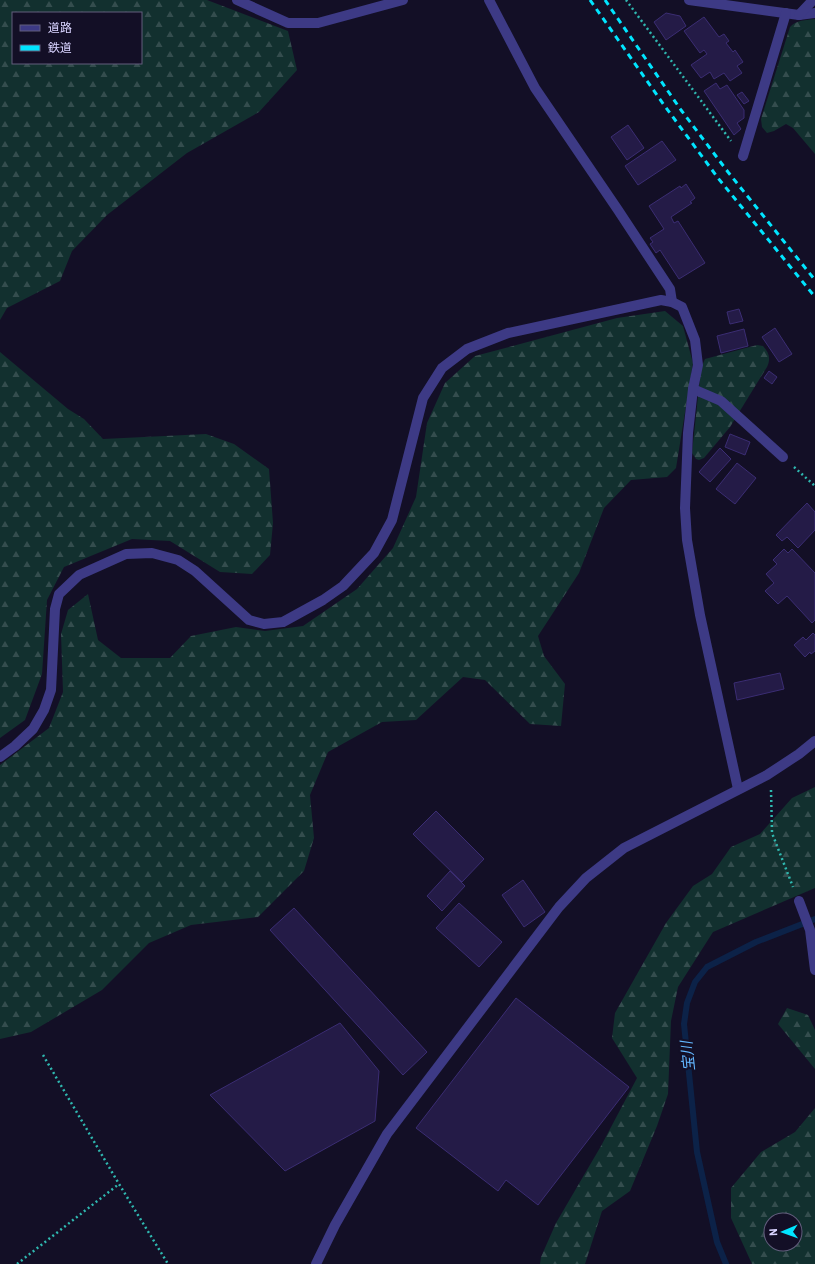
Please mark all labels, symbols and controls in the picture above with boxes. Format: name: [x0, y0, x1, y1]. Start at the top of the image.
legend: [12, 12, 142, 64]
text: 道路: [48, 20, 72, 34]
text: 鉄道: [48, 40, 72, 54]
water label: 宝川: [676, 1038, 698, 1072]
north arrow: [763, 1212, 803, 1252]
text: N: [766, 1228, 779, 1236]

